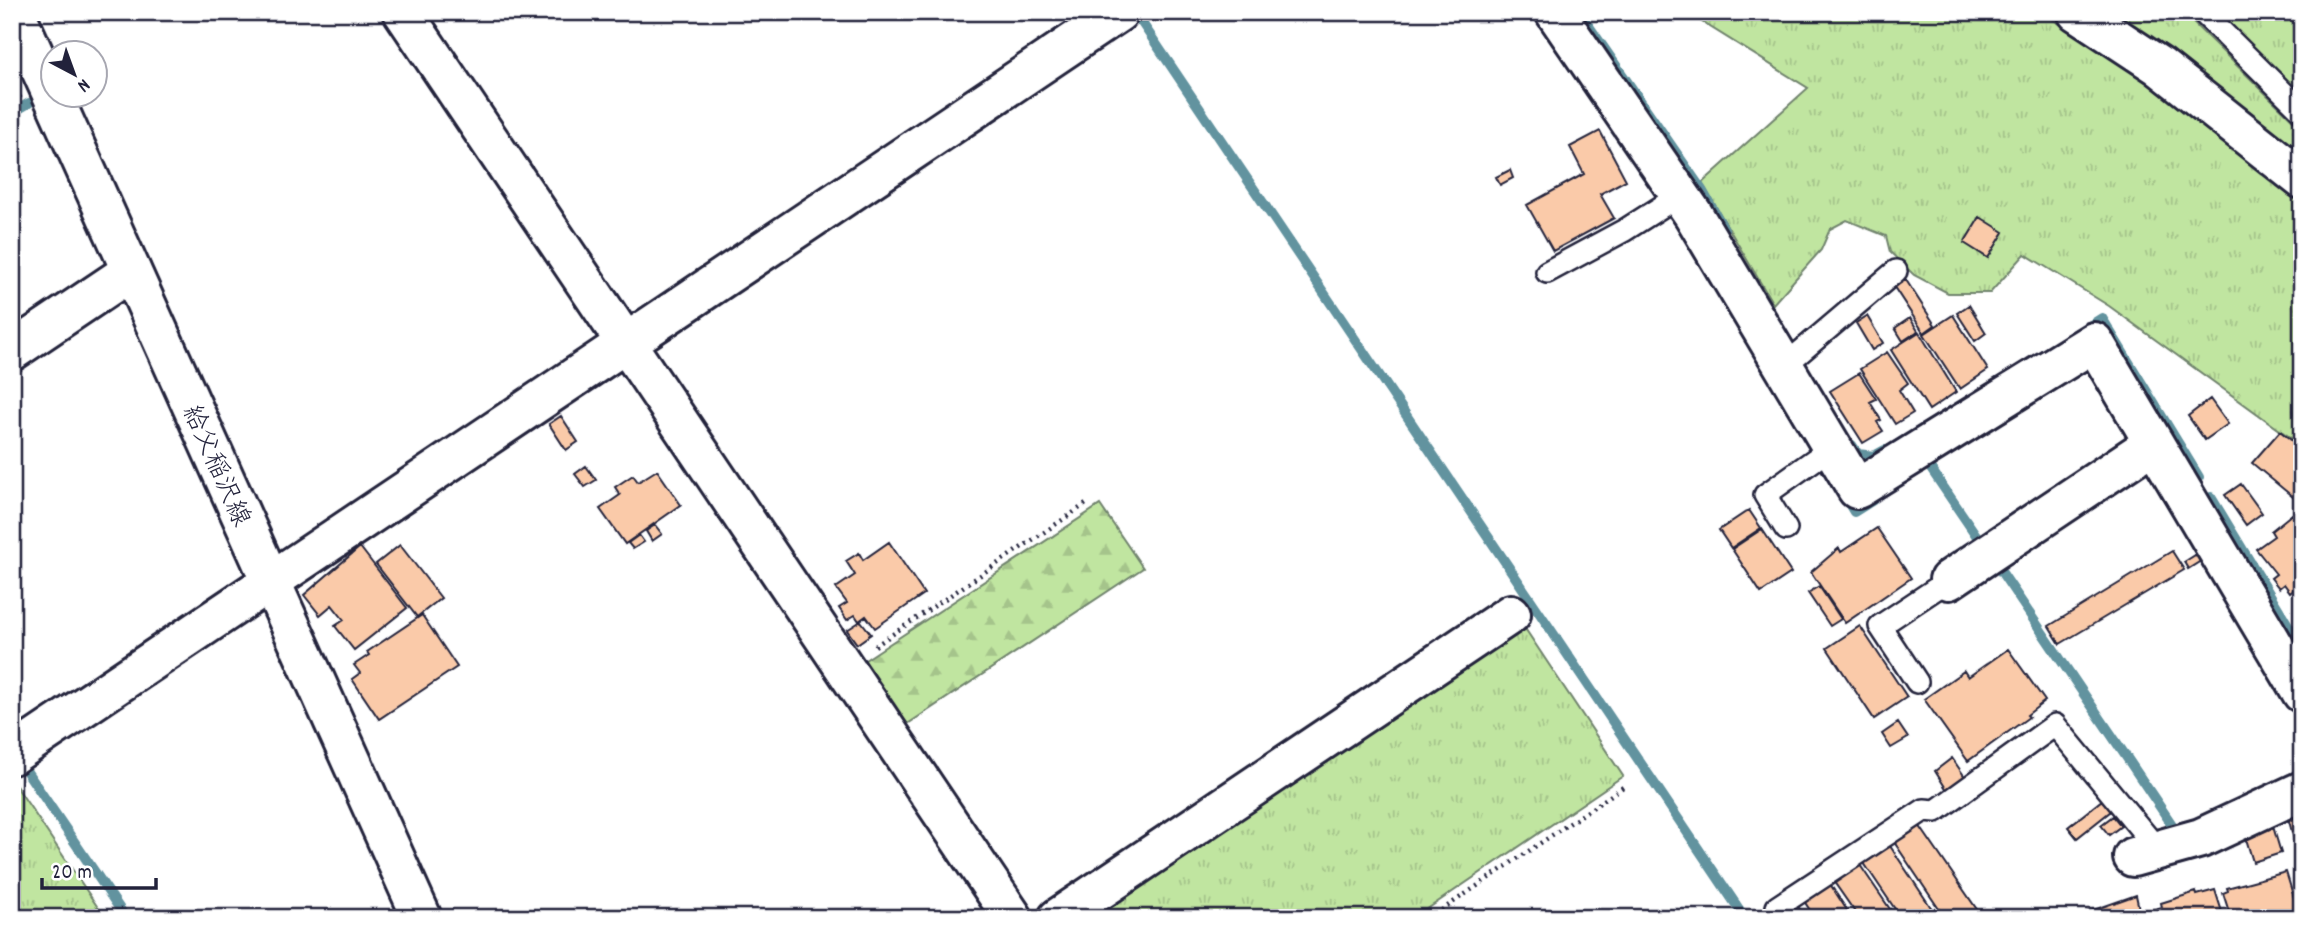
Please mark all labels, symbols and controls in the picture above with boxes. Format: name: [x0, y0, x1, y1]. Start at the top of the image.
north arrow: [38, 38, 108, 108]
text: N: [70, 71, 95, 97]
street label: 給父稲沢線: [171, 400, 258, 533]
scale bar: [42, 846, 156, 890]
text: 20 m: [52, 859, 92, 889]

